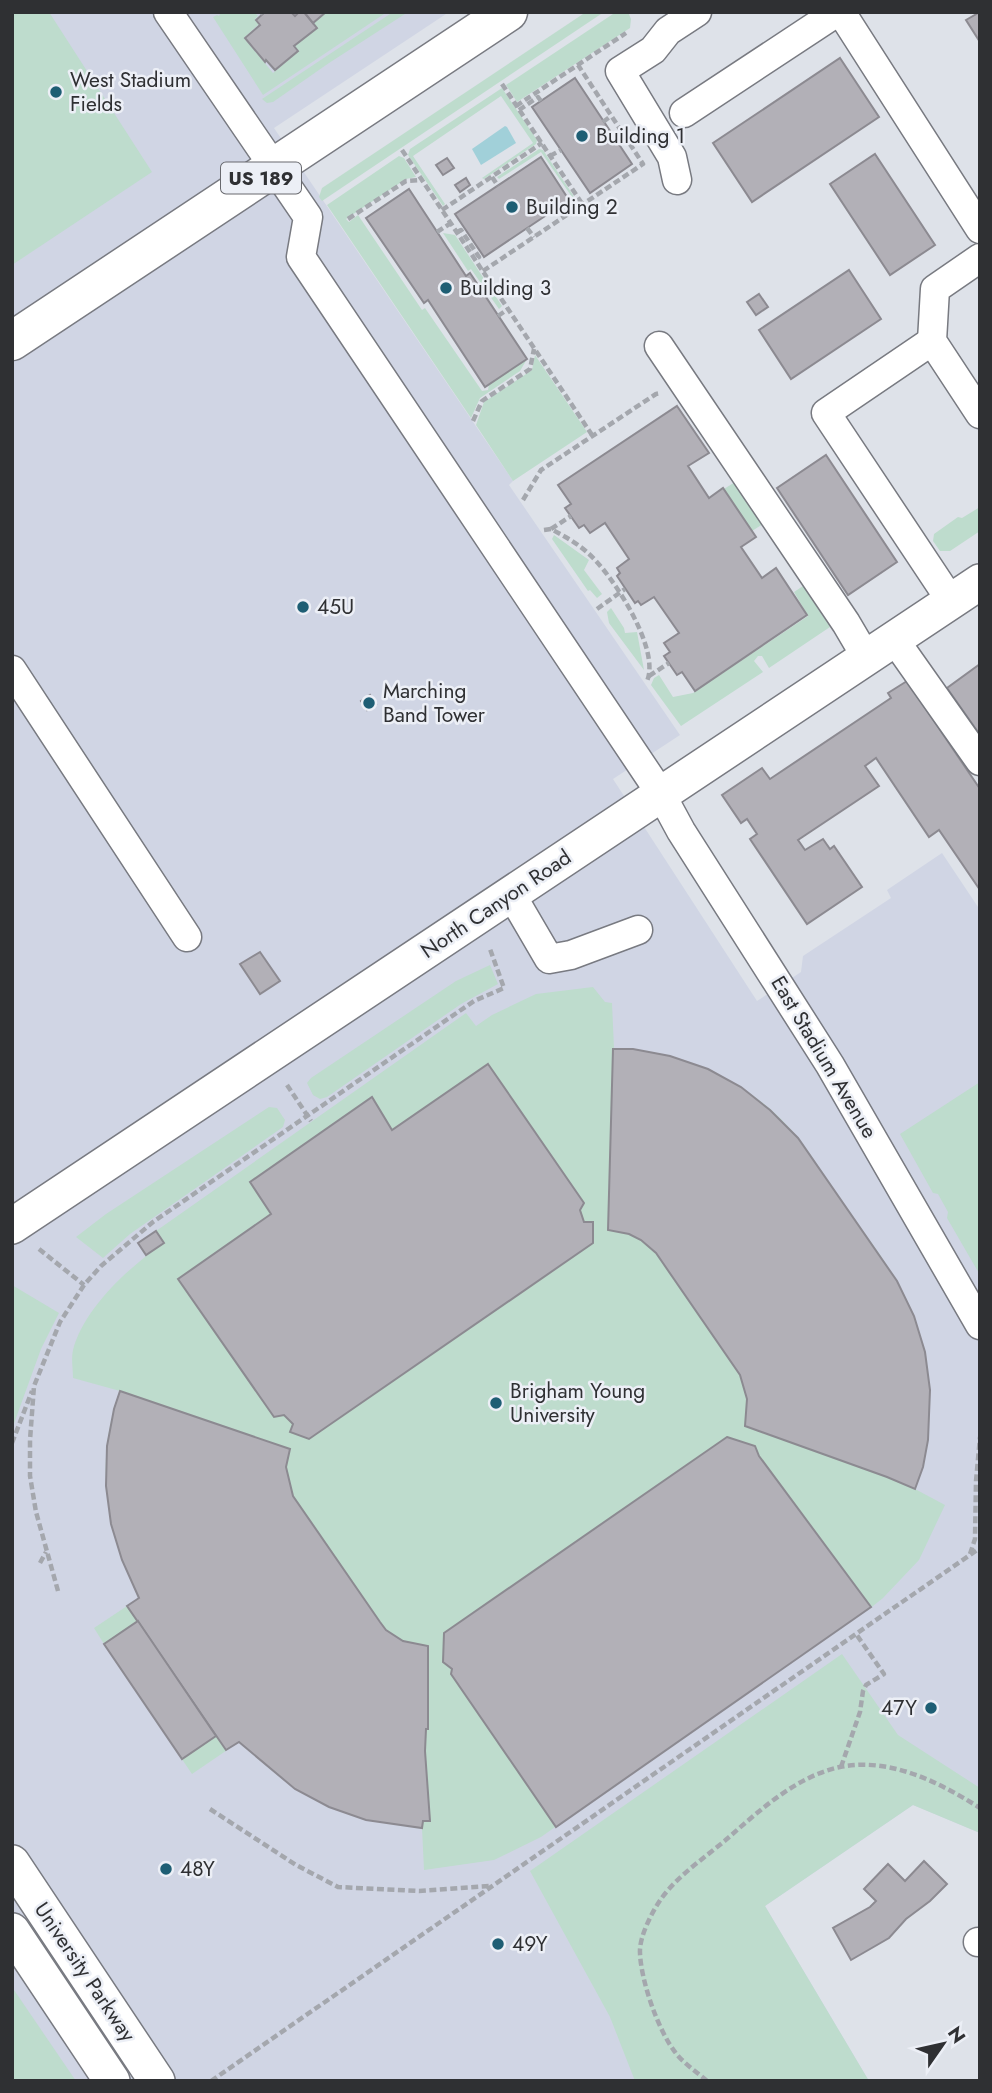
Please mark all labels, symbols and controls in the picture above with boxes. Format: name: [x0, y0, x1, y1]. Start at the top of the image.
place label: West Stadium Fields: [70, 65, 191, 119]
marker: West Stadium Fields: [48, 84, 64, 100]
place label: Building 1: [596, 121, 685, 151]
marker: Building 1: [574, 128, 590, 144]
road number: US 189: [221, 162, 301, 194]
place label: Building 2: [526, 192, 618, 222]
marker: Building 2: [504, 199, 520, 215]
place label: Building 3: [460, 273, 551, 303]
marker: Building 3: [438, 280, 454, 296]
place label: 45U: [317, 592, 354, 622]
marker: 45U: [295, 599, 311, 615]
place label: Marching Band Tower: [383, 676, 486, 730]
marker: Marching Band Tower: [361, 695, 377, 711]
street label: North Canyon Road: [415, 842, 577, 966]
street label: East Stadium Avenue: [764, 970, 885, 1144]
place label: Brigham Young University: [510, 1376, 645, 1430]
marker: Brigham Young University: [488, 1395, 504, 1411]
place label: 47Y: [881, 1693, 917, 1723]
marker: 47Y: [923, 1700, 939, 1716]
place label: 48Y: [180, 1854, 215, 1884]
marker: 48Y: [158, 1861, 174, 1877]
street label: University Parkway: [27, 1896, 143, 2048]
place label: 49Y: [512, 1929, 548, 1959]
marker: 49Y: [490, 1936, 506, 1952]
north arrow: [908, 2009, 978, 2079]
text: N: [941, 2021, 972, 2049]

